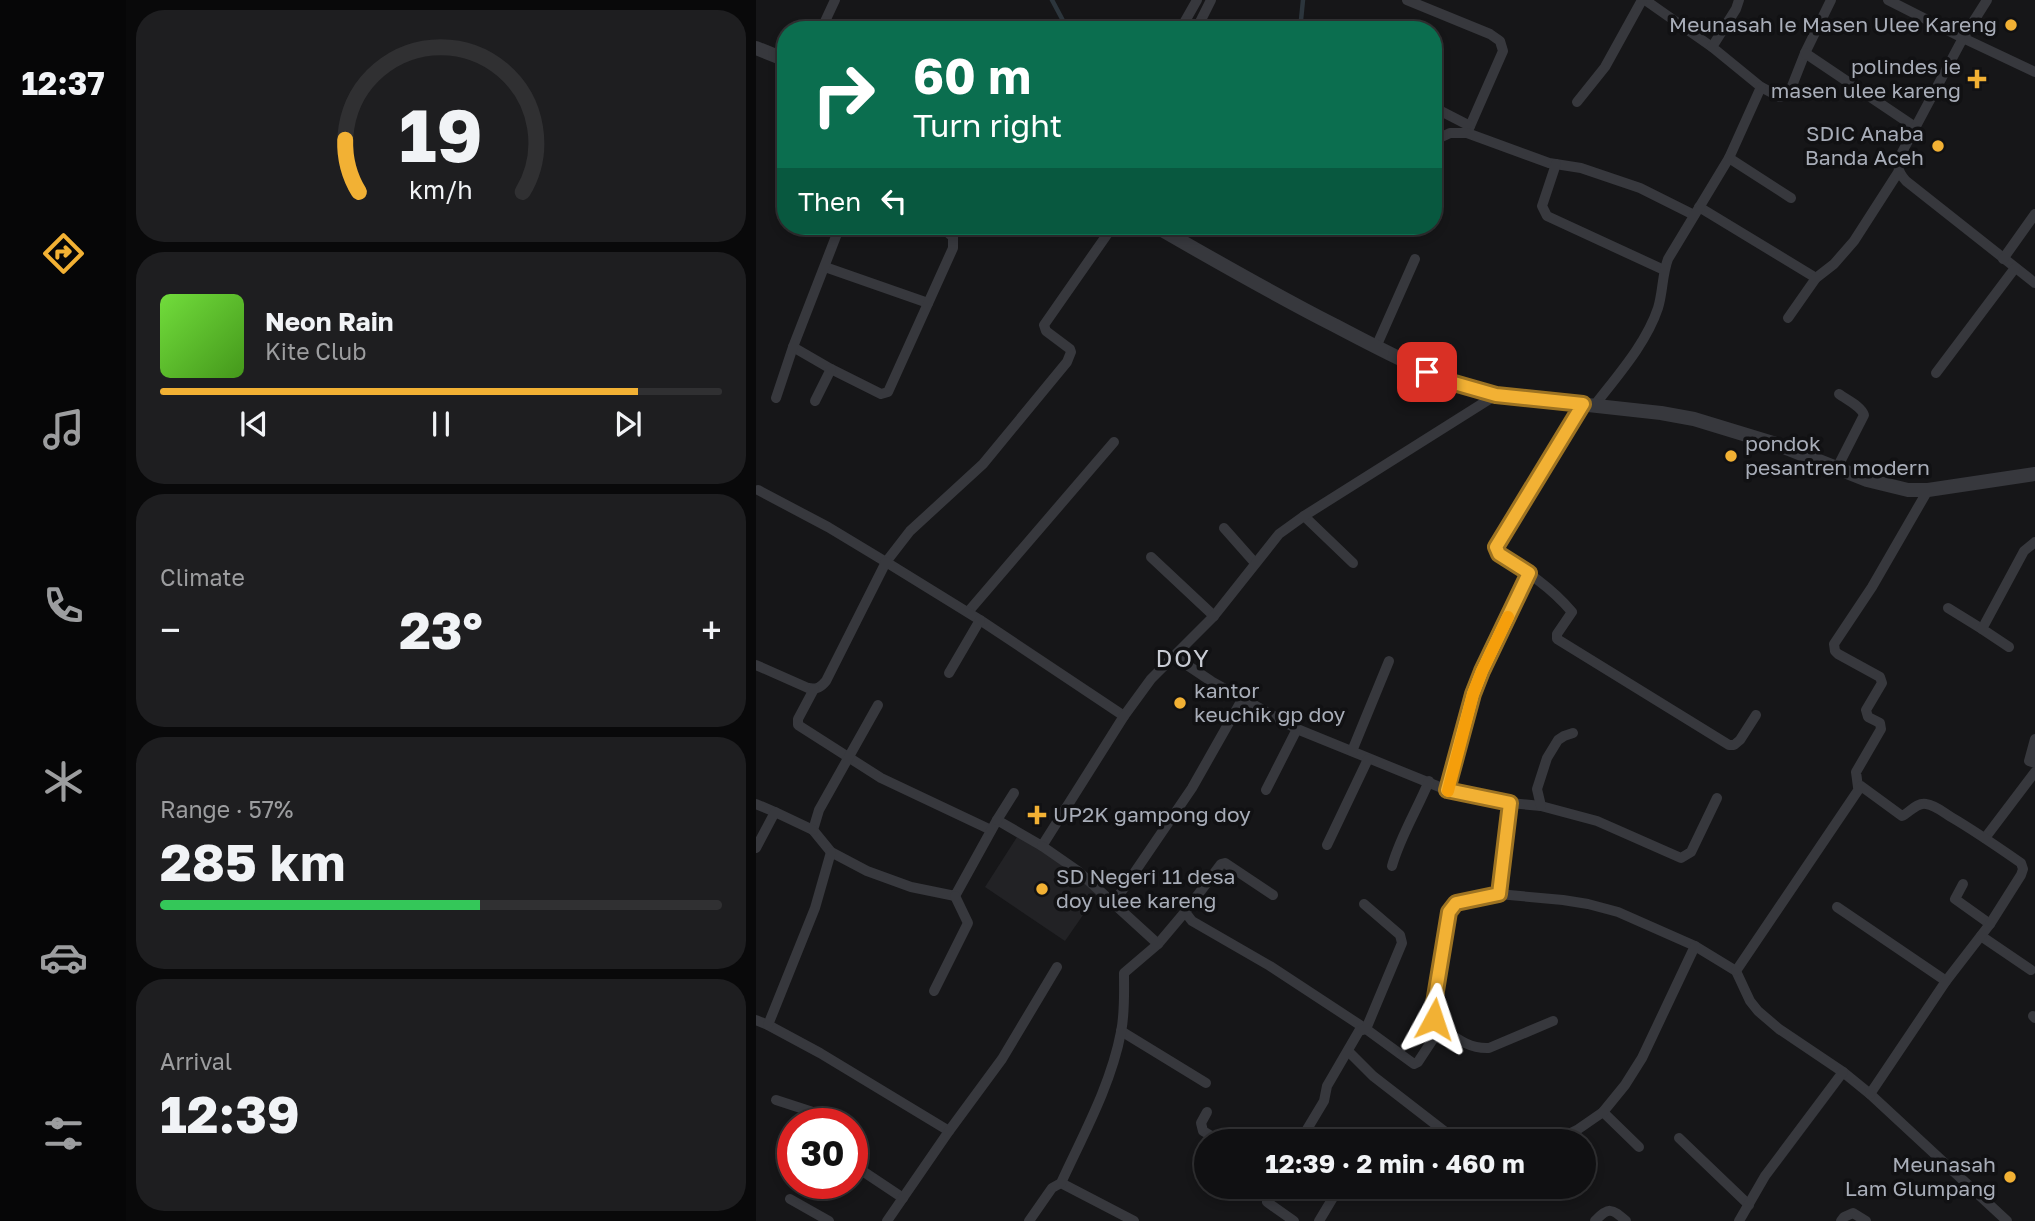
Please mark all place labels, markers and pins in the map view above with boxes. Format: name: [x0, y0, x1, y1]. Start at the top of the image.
place label: Meunasah Ie Masen Ulee Kareng: [1669, 11, 1997, 37]
marker: Meunasah Ie Masen Ulee Kareng: [2003, 17, 2019, 33]
place label: polindes ie masen ulee kareng: [1771, 53, 1961, 103]
marker: polindes ie masen ulee kareng: [1967, 69, 1987, 89]
place label: SDIC Anaba Banda Aceh: [1805, 120, 1924, 170]
marker: SDIC Anaba Banda Aceh: [1930, 138, 1946, 154]
pin: [1397, 342, 1457, 402]
place label: pondok pesantren modern: [1745, 430, 1930, 480]
marker: pondok pesantren modern: [1723, 448, 1739, 464]
place label: kantor keuchik gp doy: [1194, 677, 1346, 727]
marker: kantor keuchik gp doy: [1172, 695, 1188, 711]
place label: UP2K gampong doy: [1053, 801, 1251, 827]
marker: UP2K gampong doy: [1027, 805, 1047, 825]
place label: SD Negeri 11 desa doy ulee kareng: [1056, 863, 1235, 913]
marker: SD Negeri 11 desa doy ulee kareng: [1034, 881, 1050, 897]
place label: Meunasah Lam Glumpang: [1845, 1151, 1996, 1201]
marker: Meunasah Lam Glumpang: [2002, 1169, 2018, 1185]

